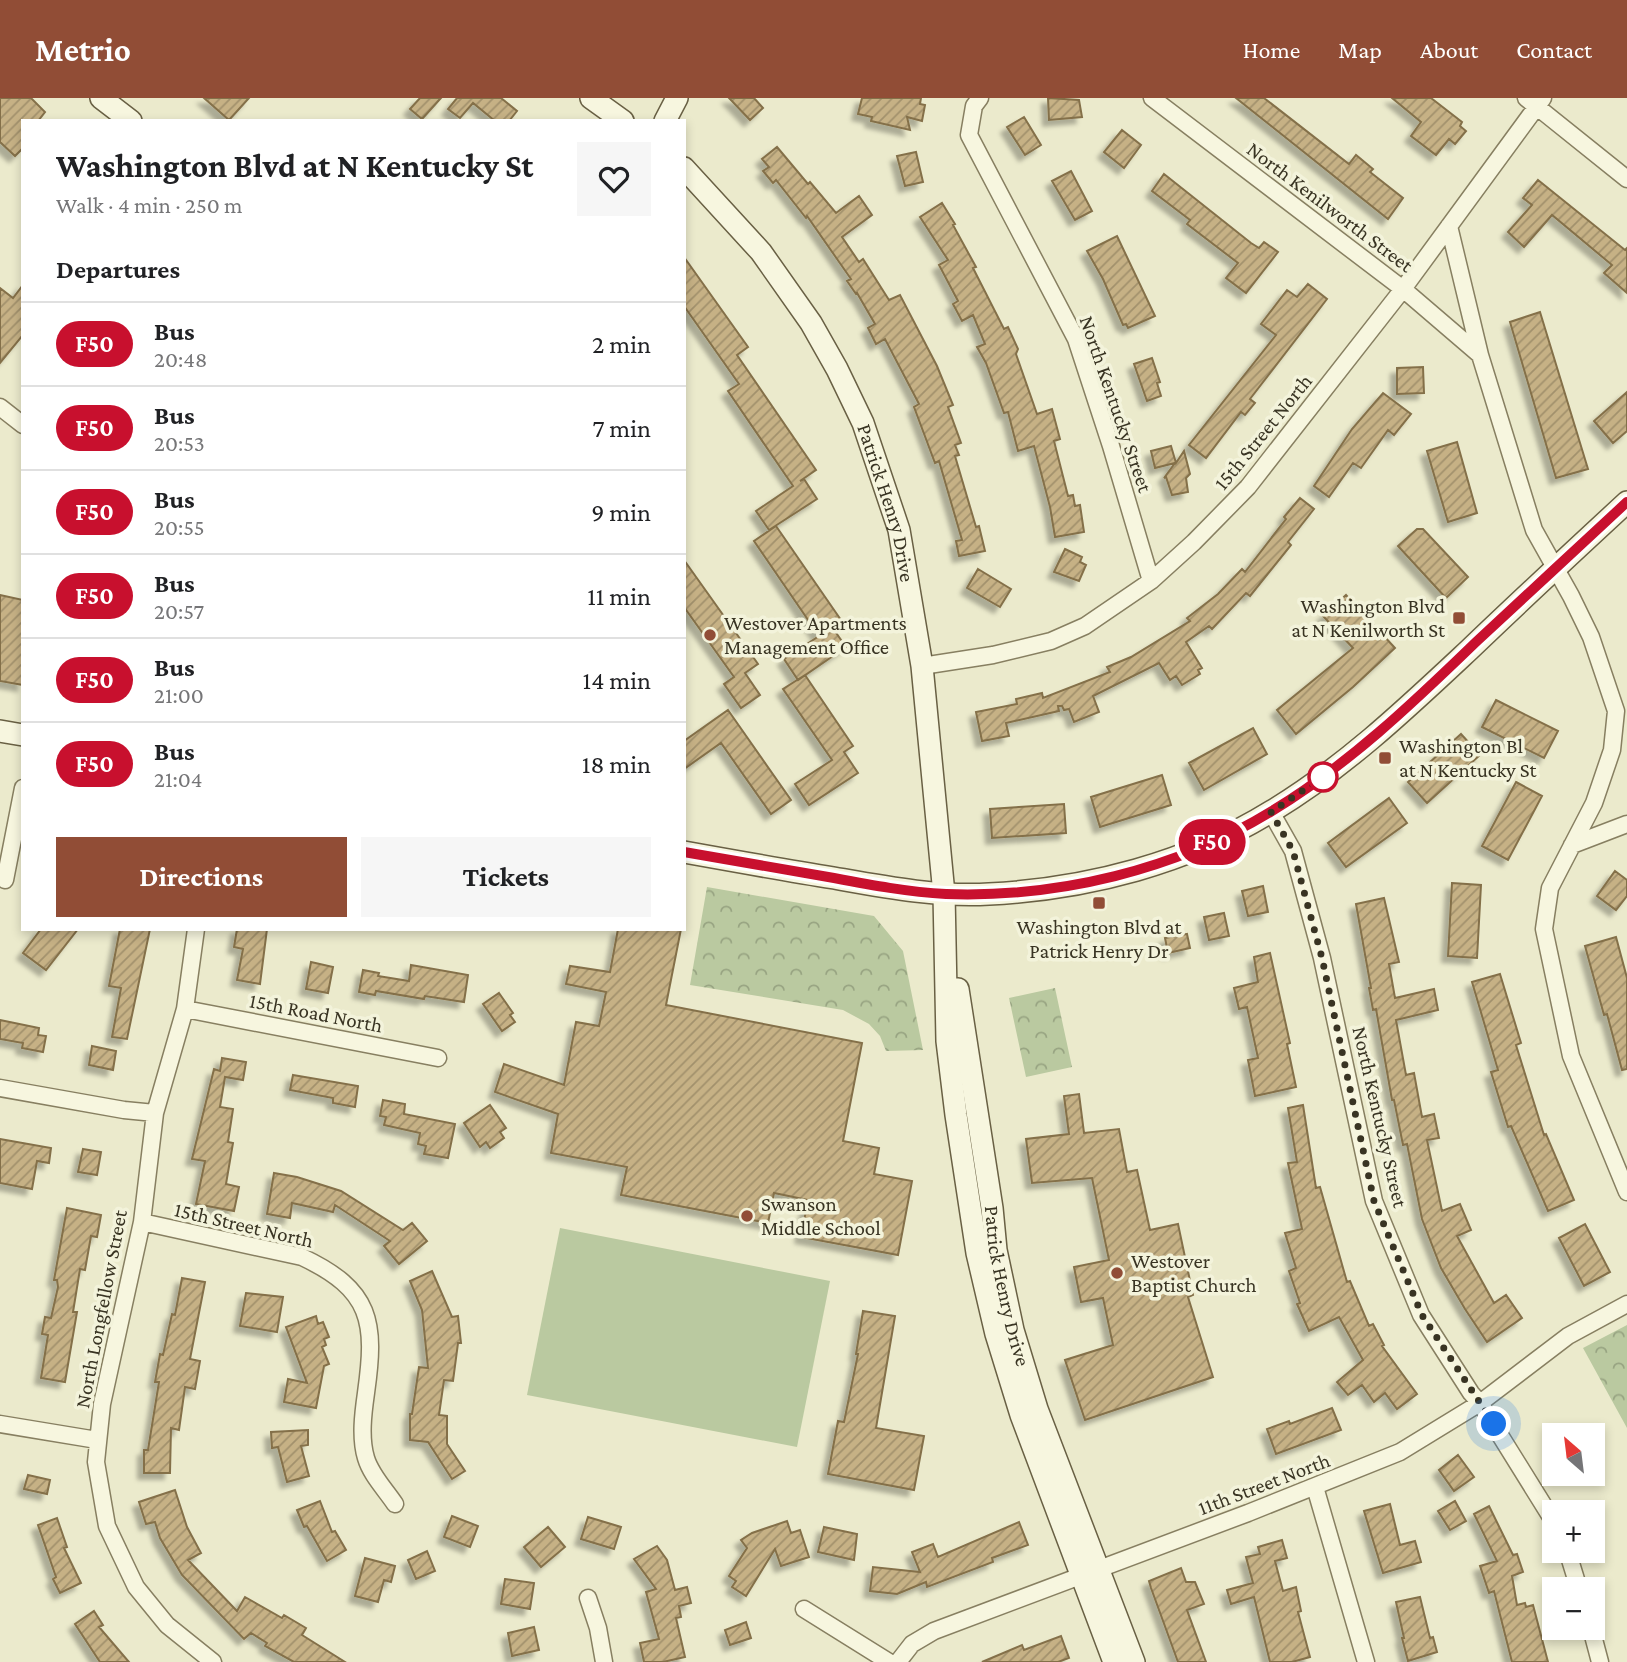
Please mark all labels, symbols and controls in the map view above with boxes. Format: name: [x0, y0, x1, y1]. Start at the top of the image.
text: Metrio: [35, 31, 131, 68]
text: Home: [1243, 36, 1300, 63]
text: Map: [1338, 36, 1382, 63]
text: About: [1420, 36, 1478, 63]
text: Contact: [1516, 36, 1592, 63]
street label: North Kenilworth Street: [1242, 137, 1419, 278]
button: heart: [577, 142, 651, 216]
text: Washington Blvd at N Kentucky St: [56, 147, 534, 184]
text: Walk · 4 min · 250 m: [56, 192, 243, 218]
text: Departures: [56, 255, 180, 284]
street label: North Kentucky Street: [1074, 312, 1158, 496]
text: Bus: [154, 317, 195, 346]
text: F50: [75, 330, 114, 357]
text: 2 min: [592, 330, 651, 359]
text: 20:48: [154, 346, 207, 372]
street label: 15th Street North: [1209, 369, 1317, 495]
text: Bus: [154, 401, 195, 430]
text: F50: [75, 414, 114, 441]
text: 7 min: [592, 414, 651, 443]
street label: Patrick Henry Drive: [852, 421, 920, 584]
text: 20:53: [154, 430, 205, 456]
text: Bus: [154, 485, 195, 514]
text: F50: [75, 498, 114, 525]
text: 9 min: [591, 498, 651, 527]
text: 20:55: [154, 514, 205, 540]
text: Bus: [154, 569, 195, 598]
text: F50: [75, 582, 114, 609]
text: 11 min: [587, 582, 651, 611]
place label: Washington Blvd at N Kenilworth St: [1291, 594, 1446, 642]
text: 20:57: [154, 598, 204, 624]
marker: Washington Blvd at N Kenilworth St: [1451, 610, 1467, 626]
place label: Westover Apartments Management Office: [724, 611, 907, 659]
marker: Westover Apartments Management Office: [702, 627, 718, 643]
text: Bus: [154, 653, 195, 682]
text: F50: [75, 666, 114, 693]
text: 14 min: [583, 666, 651, 695]
text: 21:00: [154, 682, 204, 708]
place label: Washington Bl at N Kentucky St: [1399, 734, 1538, 782]
text: Bus: [154, 737, 195, 766]
text: F50: [75, 750, 114, 777]
text: 18 min: [582, 750, 651, 779]
marker: Washington Bl at N Kentucky St: [1377, 750, 1393, 766]
unlabelled marker: [1308, 762, 1338, 792]
text: 21:04: [154, 766, 203, 792]
line badge: F50: [1172, 819, 1252, 865]
text: F50: [1193, 828, 1231, 855]
button: Directions: [56, 837, 347, 917]
button: Tickets: [361, 837, 651, 917]
marker: Washington Blvd at Patrick Henry Dr: [1091, 895, 1107, 911]
place label: Washington Blvd at Patrick Henry Dr: [1016, 915, 1183, 963]
street label: 15th Road North: [247, 988, 385, 1038]
street label: North Kentucky Street: [1347, 1024, 1413, 1211]
place label: Swanson Middle School: [761, 1192, 881, 1240]
street label: 15th Street North: [172, 1197, 316, 1253]
street label: Patrick Henry Drive: [980, 1204, 1035, 1369]
street label: North Longfellow Street: [70, 1207, 132, 1410]
marker: Swanson Middle School: [739, 1208, 755, 1224]
place label: Westover Baptist Church: [1131, 1249, 1257, 1297]
marker: Westover Baptist Church: [1109, 1265, 1125, 1281]
your location: [1476, 1406, 1511, 1441]
north arrow: [1542, 1423, 1605, 1486]
map controls: [1542, 1423, 1605, 1640]
street label: 11th Street North: [1195, 1448, 1333, 1520]
button: +: [1542, 1500, 1605, 1563]
button: −: [1542, 1577, 1605, 1640]

